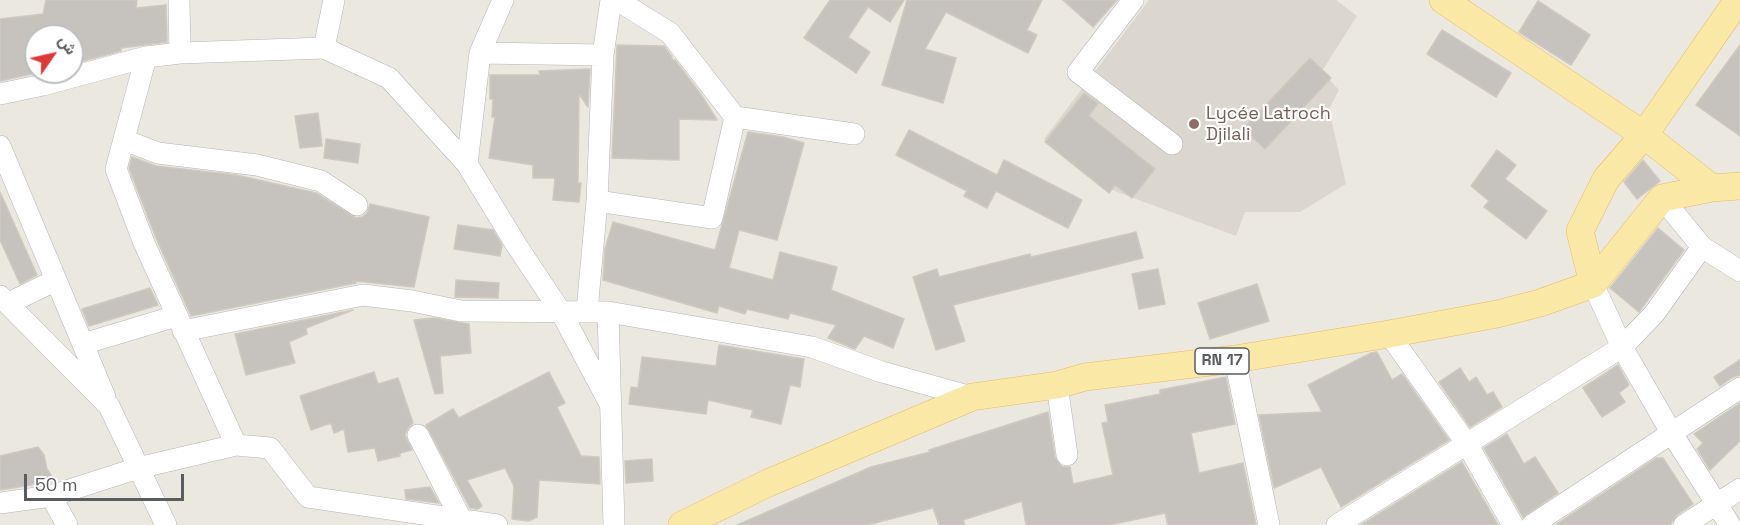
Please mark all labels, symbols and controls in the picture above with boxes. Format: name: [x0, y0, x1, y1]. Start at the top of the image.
north arrow: [24, 24, 84, 84]
text: ش: [54, 31, 82, 59]
place label: Lycée Latroch Djilali: [1206, 103, 1331, 146]
marker: Lycée Latroch Djilali: [1187, 117, 1201, 131]
road number: RN 17: [1195, 348, 1249, 374]
scale bar: [27, 462, 188, 500]
text: 50 m: [35, 473, 77, 496]

